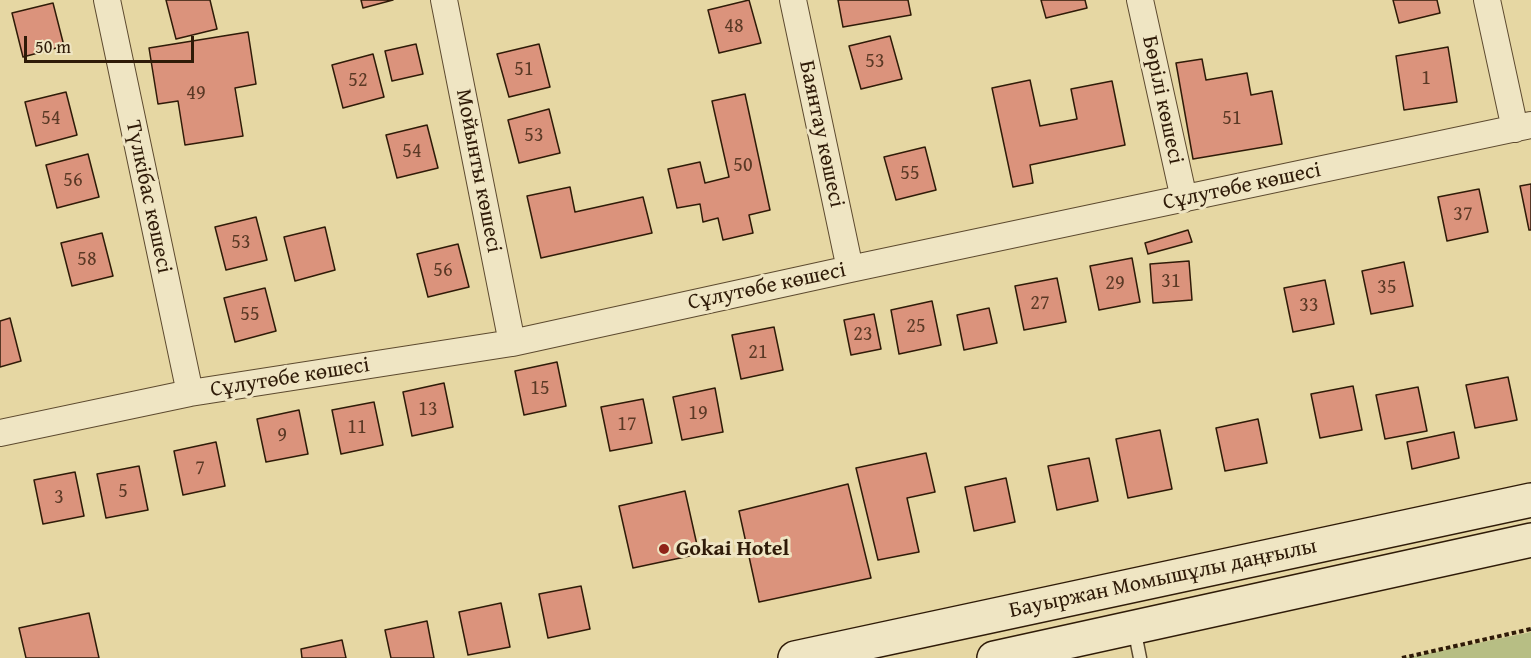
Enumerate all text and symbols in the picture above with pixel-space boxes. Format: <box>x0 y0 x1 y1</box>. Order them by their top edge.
house number: 48 <box>724 15 744 39</box>
scale bar <box>27 24 196 62</box>
text: 50 m <box>35 33 71 60</box>
street label: Бөрілі көшесі <box>1136 33 1188 167</box>
house number: 53 <box>865 50 885 74</box>
house number: 51 <box>514 58 534 82</box>
street label: Баянтау көшесі <box>793 58 849 210</box>
house number: 1 <box>1421 67 1431 91</box>
house number: 52 <box>348 69 368 93</box>
house number: 49 <box>186 82 206 106</box>
street label: Мойынты көшесі <box>449 87 507 255</box>
house number: 54 <box>41 107 61 131</box>
house number: 51 <box>1222 107 1242 131</box>
street label: Түлкібас көшесі <box>119 118 177 276</box>
house number: 53 <box>524 124 544 148</box>
house number: 54 <box>402 140 422 164</box>
house number: 50 <box>733 154 753 178</box>
street label: Сұлутөбе көшесі <box>1161 157 1323 217</box>
house number: 55 <box>900 162 920 186</box>
house number: 56 <box>63 169 83 193</box>
house number: 37 <box>1453 203 1473 227</box>
house number: 53 <box>231 231 251 255</box>
house number: 58 <box>77 248 97 272</box>
street label: Сұлутөбе көшесі <box>686 257 848 317</box>
house number: 56 <box>433 259 453 283</box>
house number: 31 <box>1161 270 1181 294</box>
house number: 29 <box>1105 272 1125 296</box>
house number: 35 <box>1377 276 1397 300</box>
house number: 27 <box>1030 292 1050 316</box>
house number: 33 <box>1299 294 1319 318</box>
house number: 55 <box>240 303 260 327</box>
house number: 25 <box>906 315 926 339</box>
house number: 23 <box>853 323 873 347</box>
house number: 21 <box>748 341 768 365</box>
street label: Сұлутөбе көшесі <box>209 352 371 404</box>
house number: 15 <box>530 377 550 401</box>
house number: 13 <box>418 398 438 422</box>
house number: 19 <box>688 402 708 426</box>
house number: 17 <box>617 413 637 437</box>
house number: 11 <box>347 416 367 440</box>
house number: 9 <box>277 424 287 448</box>
house number: 7 <box>195 457 205 481</box>
house number: 5 <box>118 480 128 504</box>
house number: 3 <box>54 486 64 510</box>
street label: Бауыржан Момышұлы даңғылы <box>1007 533 1319 625</box>
place label: Gokai Hotel <box>676 536 789 562</box>
marker: Gokai Hotel <box>657 542 671 556</box>

